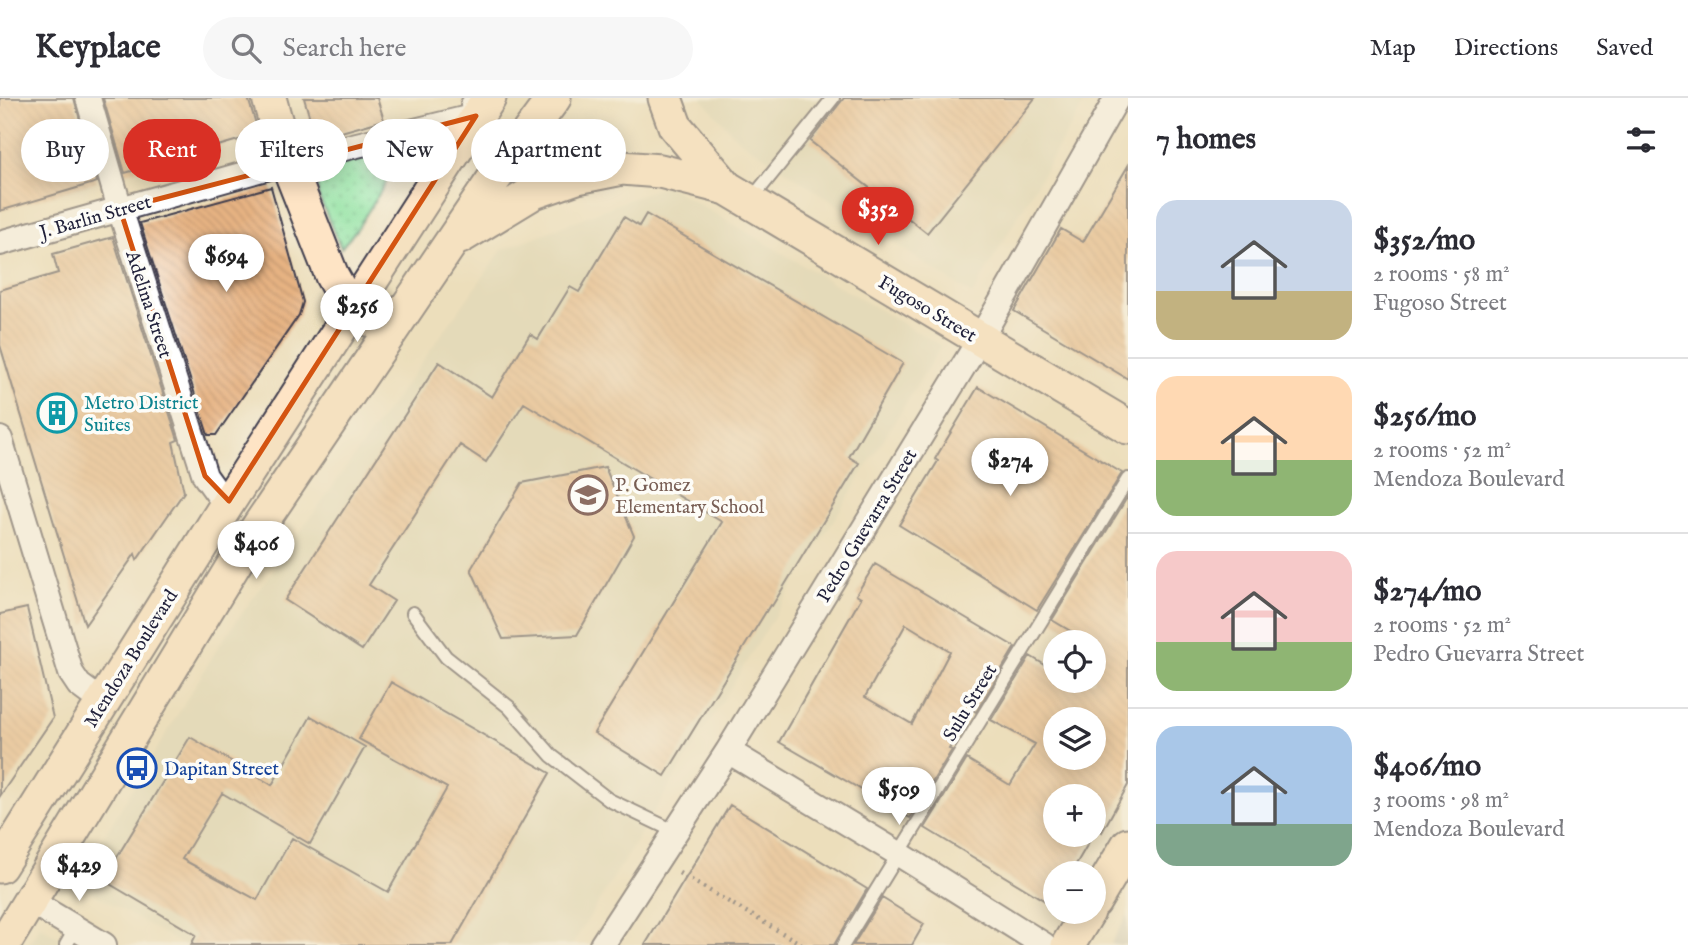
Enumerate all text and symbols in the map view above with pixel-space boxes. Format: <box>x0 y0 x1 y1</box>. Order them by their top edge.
search box <box>203 17 693 80</box>
text: Keyplace <box>35 27 161 69</box>
icon: search <box>227 29 265 67</box>
text: Search here <box>283 32 407 65</box>
text: Map <box>1370 33 1416 64</box>
text: Directions <box>1454 33 1558 64</box>
text: Saved <box>1596 33 1653 64</box>
chip: Buy <box>21 119 109 182</box>
chip: Rent <box>123 119 221 182</box>
chip: Filters <box>235 119 348 182</box>
chip: New <box>362 119 457 182</box>
chip: Apartment <box>471 119 626 182</box>
text: 7 homes <box>1156 121 1256 159</box>
icon: filters <box>1622 121 1660 159</box>
pin: $352 <box>837 188 919 247</box>
street label: J. Barlin Street <box>35 190 155 246</box>
text: $352 <box>858 195 898 224</box>
text: $352/mo <box>1373 222 1475 260</box>
icon: home <box>1212 228 1296 312</box>
pin: $694 <box>185 234 267 294</box>
text: $694 <box>204 242 248 271</box>
street label: Adelina Street <box>119 247 177 362</box>
text: 2 rooms · 58 m² <box>1373 260 1510 289</box>
street label: Fugoso Street <box>873 271 981 349</box>
pin: $256 <box>316 285 398 344</box>
text: Fugoso Street <box>1373 289 1507 318</box>
text: $256 <box>336 292 378 321</box>
building icon: Metro District Suites <box>36 392 78 434</box>
place label: Metro District Suites <box>84 392 199 438</box>
text: $256/mo <box>1373 398 1477 436</box>
icon: home <box>1212 404 1296 488</box>
text: 2 rooms · 52 m² <box>1373 436 1511 465</box>
pin: $274 <box>969 438 1051 498</box>
street label: Pedro Guevarra Street <box>812 445 923 607</box>
text: $274 <box>987 446 1033 475</box>
text: Mendoza Boulevard <box>1373 465 1565 494</box>
school or university icon: P. Gomez Elementary School <box>567 474 609 516</box>
place label: P. Gomez Elementary School <box>615 474 765 520</box>
pin: $406 <box>215 522 297 581</box>
text: $406 <box>233 529 279 558</box>
text: $274/mo <box>1373 573 1481 611</box>
icon: home <box>1212 579 1296 663</box>
street label: Mendoza Boulevard <box>80 585 184 733</box>
text: 2 rooms · 52 m² <box>1373 611 1511 640</box>
map controls <box>1043 630 1106 924</box>
button: locate <box>1043 630 1106 693</box>
text: Pedro Guevarra Street <box>1373 640 1585 669</box>
street label: Sulu Street <box>938 660 1003 746</box>
button: layers <box>1043 707 1106 770</box>
bus stop icon: Dapitan Street <box>116 747 158 789</box>
text: $406/mo <box>1373 748 1481 786</box>
icon: home <box>1212 754 1296 838</box>
place label: Dapitan Street <box>164 758 279 782</box>
pin: $509 <box>858 768 940 827</box>
text: $509 <box>878 775 920 804</box>
button: + <box>1043 784 1106 847</box>
text: 3 rooms · 98 m² <box>1373 786 1509 815</box>
text: Mendoza Boulevard <box>1373 815 1565 844</box>
pin: $429 <box>38 844 120 903</box>
text: $429 <box>57 851 101 880</box>
button: − <box>1043 861 1106 924</box>

